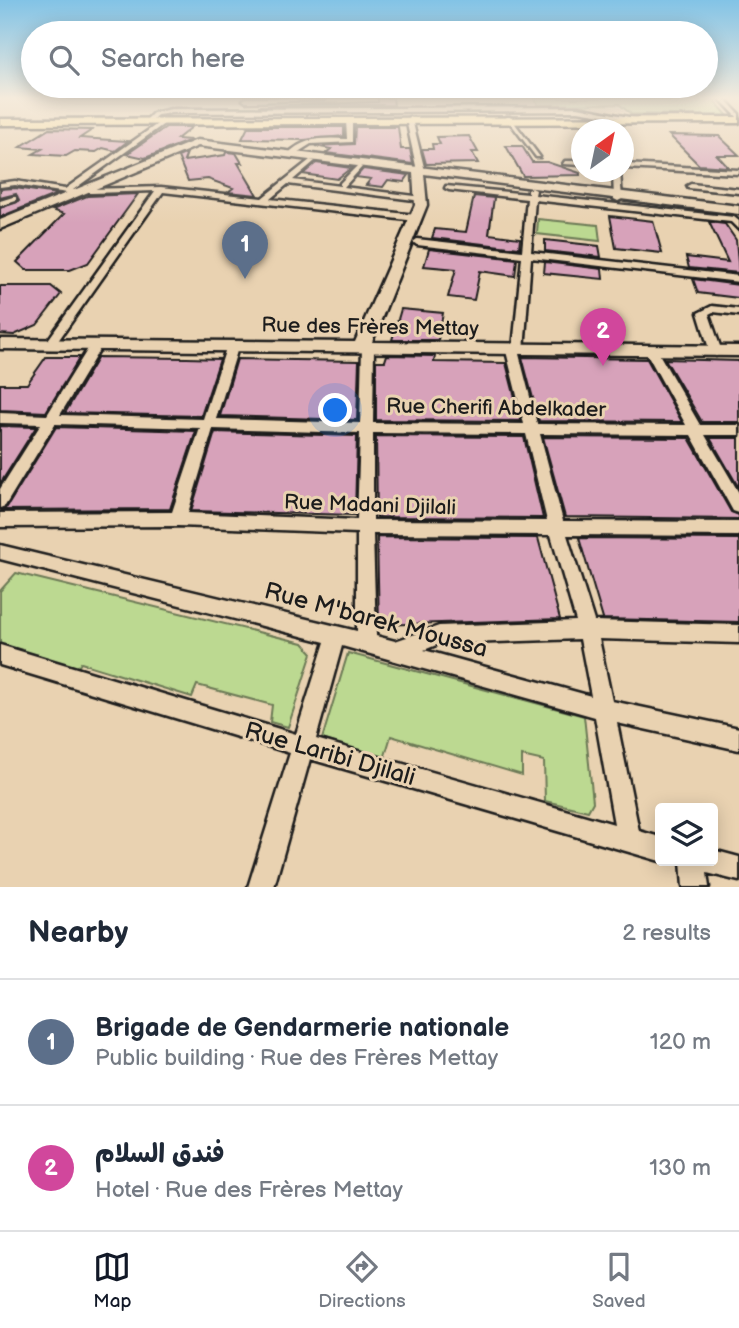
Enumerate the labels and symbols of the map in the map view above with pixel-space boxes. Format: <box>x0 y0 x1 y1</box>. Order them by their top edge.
north arrow <box>571 119 634 182</box>
pin: 1 <box>222 221 268 279</box>
pin: 2 <box>580 308 626 366</box>
street label: Rue des Frères Mettay <box>261 313 479 341</box>
your location <box>318 393 352 427</box>
street label: Rue Cherifi Abdelkader <box>386 394 607 422</box>
street label: Rue Madani Djilali <box>283 489 457 521</box>
street label: Rue M'barek Moussa <box>261 576 491 664</box>
street label: Rue Laribi Djilali <box>241 716 419 792</box>

